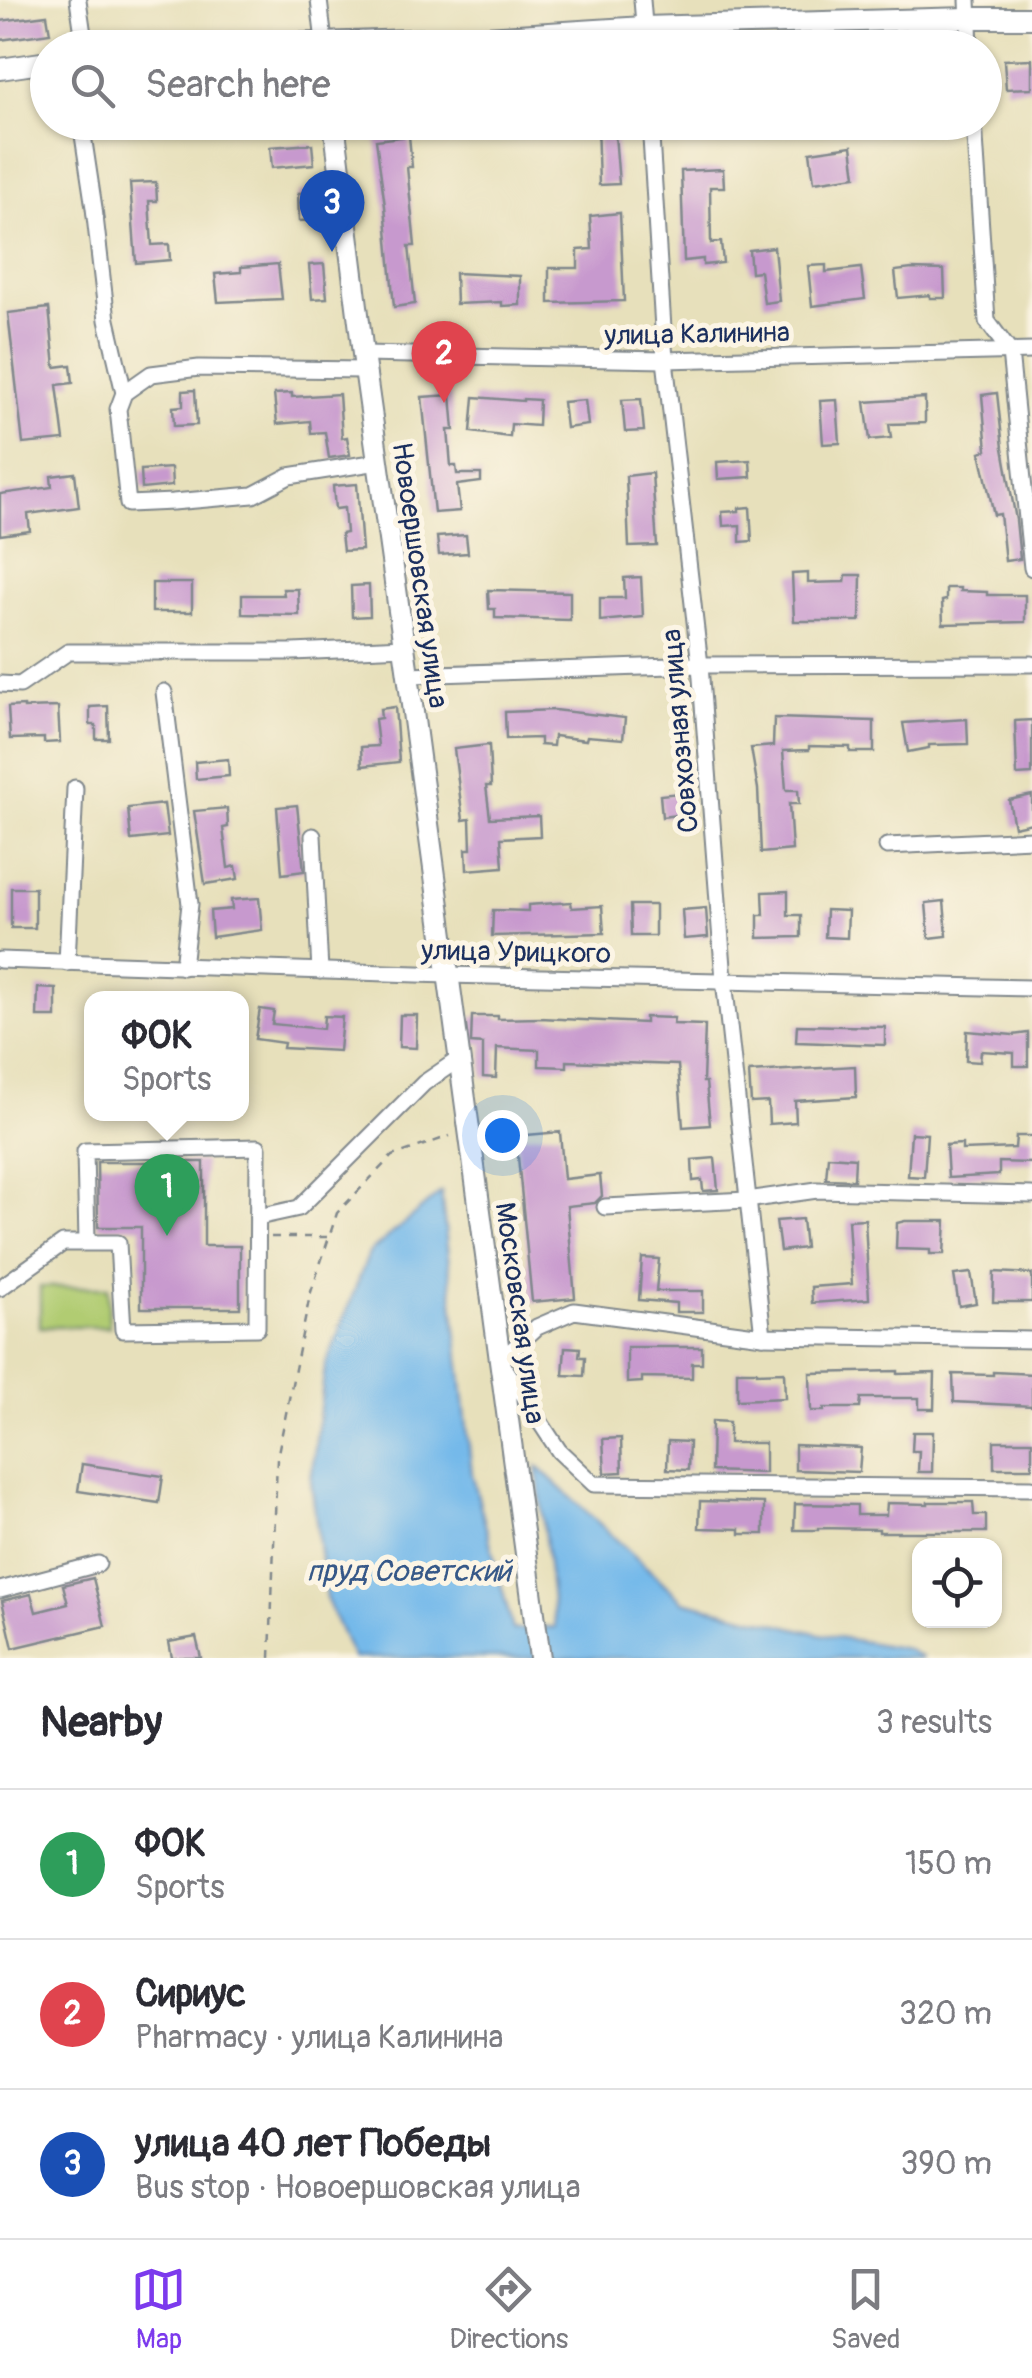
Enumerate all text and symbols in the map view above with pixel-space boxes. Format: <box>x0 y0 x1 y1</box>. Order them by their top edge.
search box <box>30 30 1002 140</box>
icon: search <box>65 58 120 113</box>
text: Search here <box>145 61 331 109</box>
pin: 3 <box>300 170 364 252</box>
street label: улица Калинина <box>603 315 790 354</box>
pin: 2 <box>412 320 476 403</box>
street label: Новоершовская улица <box>384 440 455 710</box>
street label: Совхозная улица <box>654 627 707 834</box>
street label: улица Урицкого <box>420 933 611 972</box>
popup <box>84 991 249 1121</box>
text: ФОК <box>122 1012 193 1060</box>
text: Sports <box>122 1060 211 1100</box>
your location <box>477 1110 528 1161</box>
pin: 1 <box>134 1154 200 1236</box>
street label: Московская улица <box>487 1200 552 1426</box>
map controls <box>912 1538 1002 1628</box>
button: locate <box>912 1538 1002 1628</box>
water label: пруд Советский <box>307 1553 514 1590</box>
text: Nearby <box>40 1697 162 1749</box>
text: 3 results <box>876 1703 992 1743</box>
text: ФОК <box>135 1820 206 1868</box>
text: 1 <box>66 1844 79 1884</box>
text: 150 m <box>905 1844 992 1884</box>
text: Sports <box>135 1868 225 1908</box>
text: Сириус <box>135 1970 246 2018</box>
text: 2 <box>64 1994 81 2034</box>
text: 320 m <box>899 1994 992 2034</box>
text: Pharmacy · улица Калинина <box>135 2018 503 2058</box>
text: улица 40 лет Победы <box>135 2120 491 2168</box>
text: 3 <box>64 2144 81 2184</box>
text: 390 m <box>900 2144 992 2184</box>
text: Bus stop · Новоершовская улица <box>135 2168 581 2208</box>
tab: Map <box>131 2262 186 2357</box>
tab: Directions <box>449 2262 568 2357</box>
tab: Saved <box>831 2262 901 2357</box>

